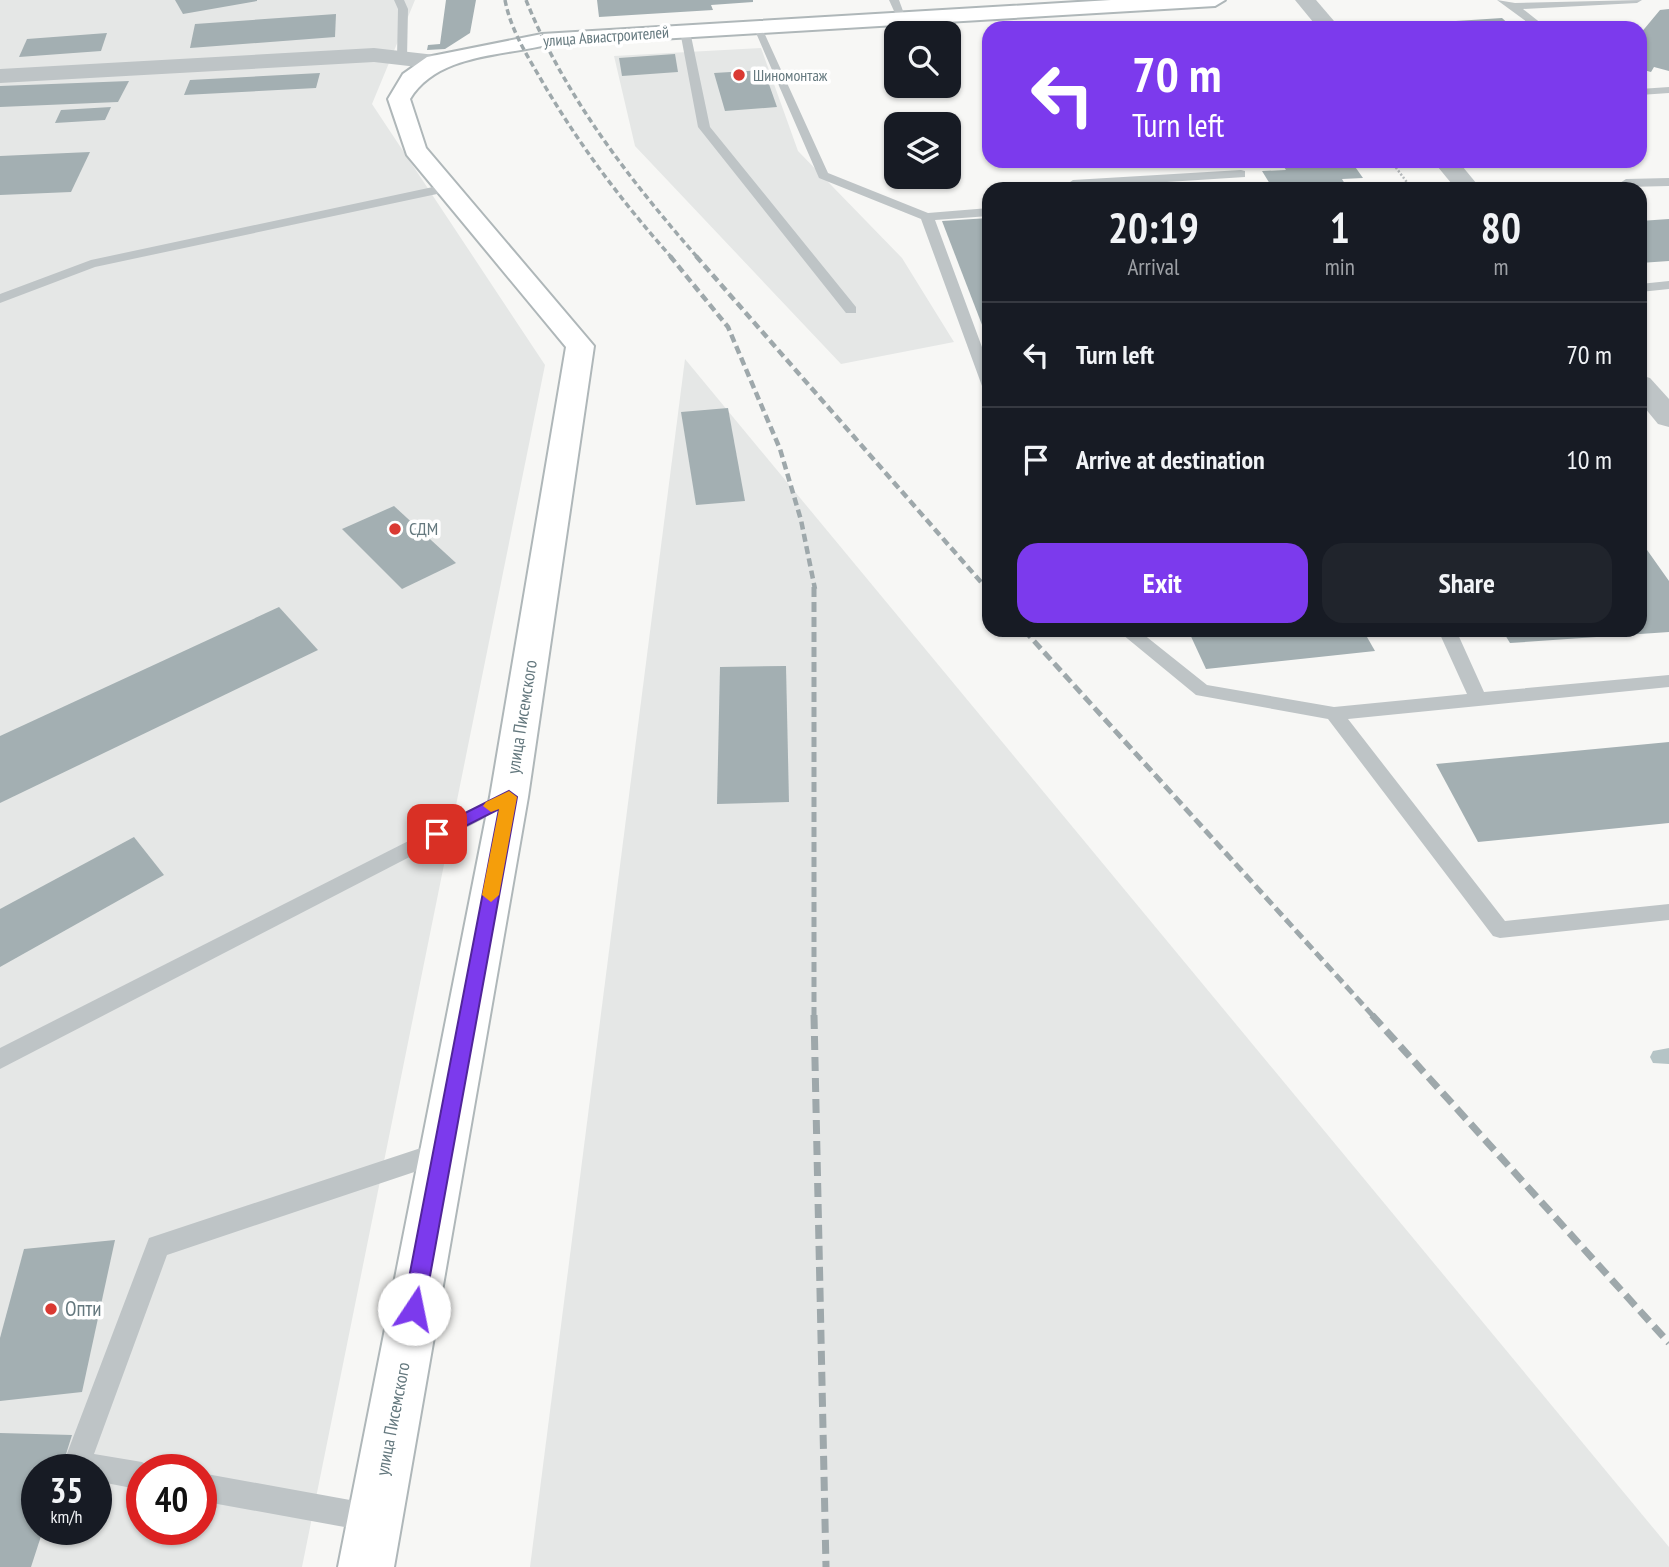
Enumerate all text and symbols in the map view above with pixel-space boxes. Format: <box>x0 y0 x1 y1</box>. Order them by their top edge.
map controls <box>884 21 961 189</box>
button: search <box>884 21 961 98</box>
street label: улица Авиастроителей <box>542 22 670 50</box>
text: 70 m <box>1132 42 1221 106</box>
icon: left <box>1017 49 1108 140</box>
place label: Шиномонтаж <box>753 65 828 85</box>
marker: Шиномонтаж <box>731 67 747 83</box>
text: Turn left <box>1132 104 1224 146</box>
button: layers <box>884 112 961 189</box>
text: 20:19 <box>1108 200 1199 255</box>
text: 1 <box>1330 200 1350 255</box>
text: 80 <box>1481 200 1521 255</box>
text: Arrival <box>1127 252 1179 281</box>
text: min <box>1325 252 1355 281</box>
text: m <box>1493 252 1508 281</box>
icon: left <box>1017 336 1055 374</box>
text: Turn left <box>1076 338 1154 371</box>
text: 70 m <box>1566 338 1612 371</box>
icon: arrive <box>1017 441 1055 479</box>
text: Arrive at destination <box>1076 443 1265 476</box>
text: 10 m <box>1566 443 1612 476</box>
place label: СДМ <box>409 517 438 540</box>
marker: СДМ <box>387 521 403 537</box>
button: Exit <box>1017 543 1308 623</box>
button: Share <box>1322 543 1612 623</box>
street label: улица Писемского <box>501 658 542 775</box>
pin <box>407 804 467 864</box>
icon: arrive <box>418 815 456 853</box>
position arrow <box>377 1272 451 1346</box>
place label: Опти <box>65 1295 102 1322</box>
marker: Опти <box>43 1301 59 1317</box>
street label: улица Писемского <box>370 1360 415 1478</box>
speed limit sign: 40 <box>126 1454 217 1545</box>
text: 35 <box>50 1467 83 1513</box>
text: km/h <box>51 1505 82 1528</box>

